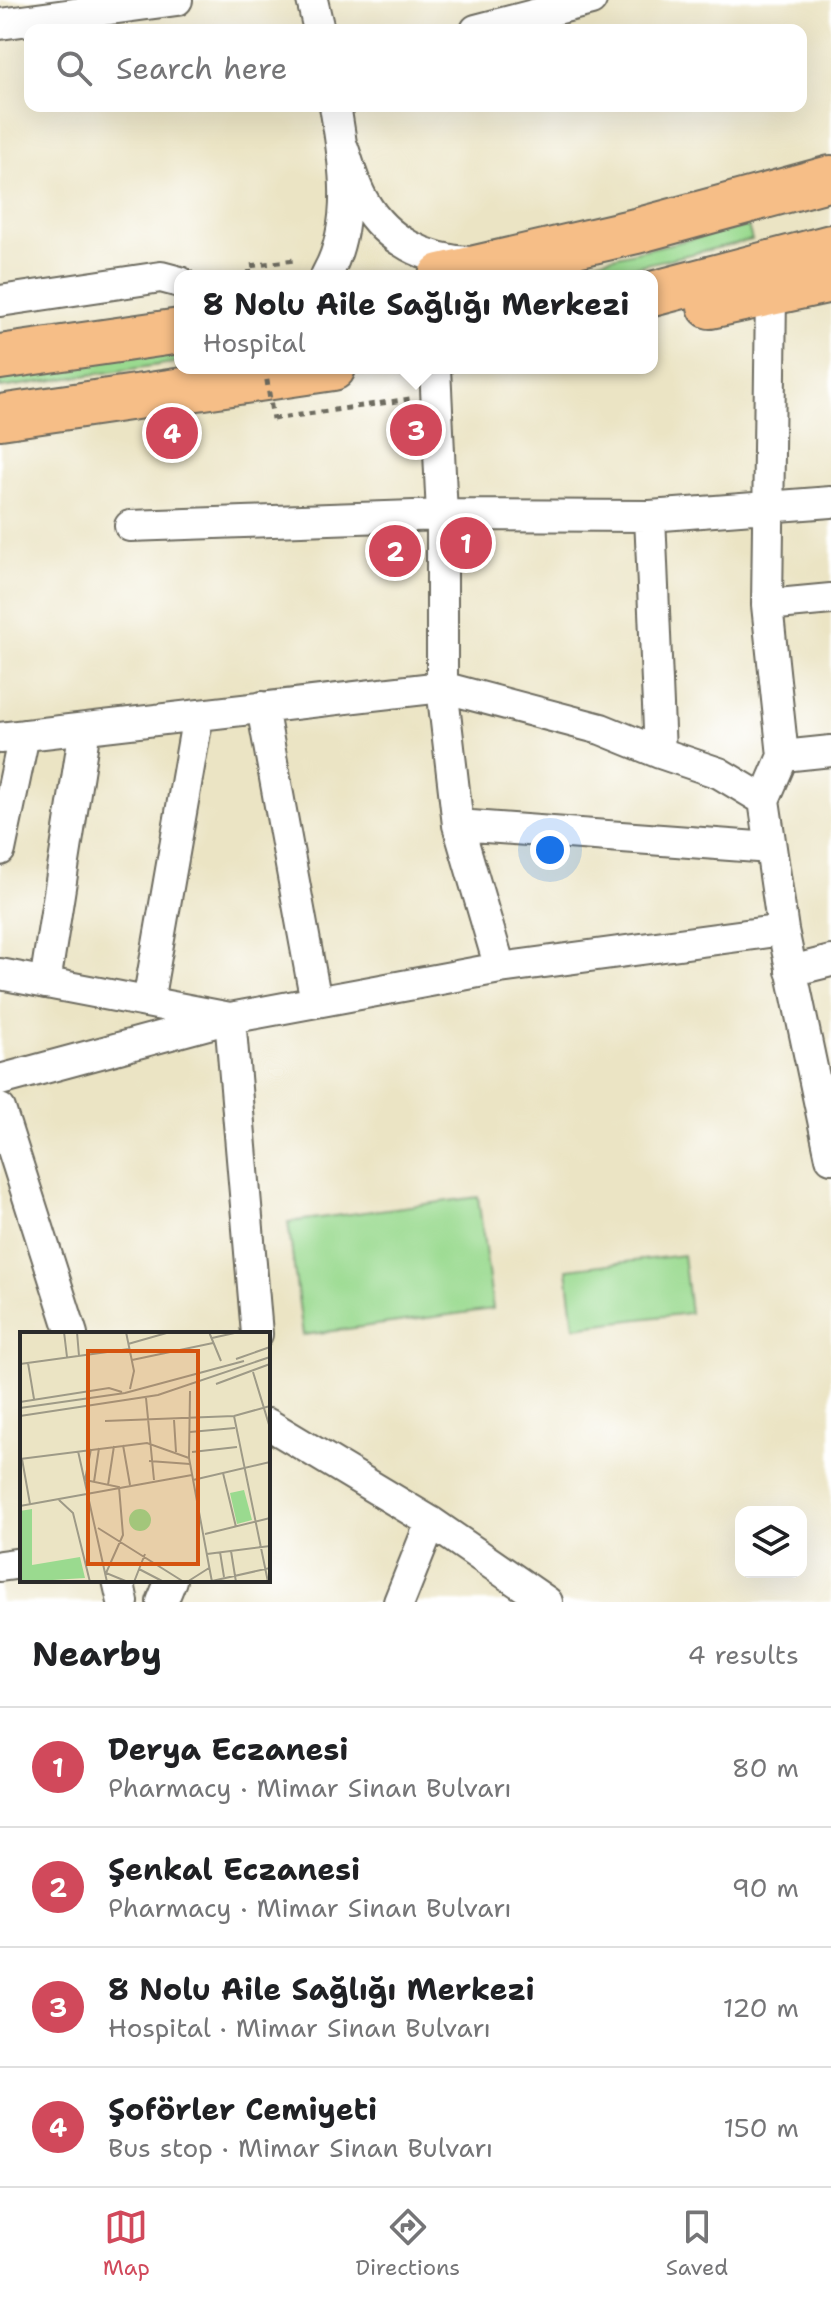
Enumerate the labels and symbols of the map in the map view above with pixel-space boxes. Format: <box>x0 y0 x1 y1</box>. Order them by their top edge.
pin: 3 <box>390 400 442 460</box>
pin: 4 <box>146 403 198 463</box>
pin: 1 <box>440 513 492 573</box>
pin: 2 <box>369 521 421 581</box>
your location <box>530 830 570 870</box>
inset map <box>20 1332 270 1582</box>

